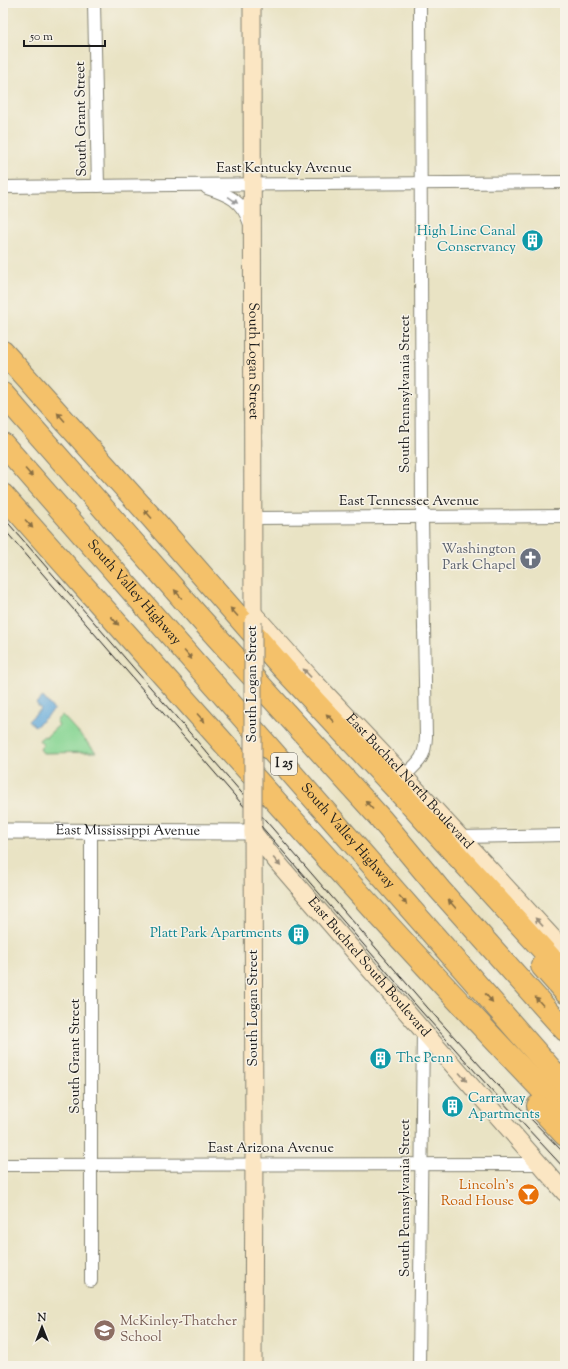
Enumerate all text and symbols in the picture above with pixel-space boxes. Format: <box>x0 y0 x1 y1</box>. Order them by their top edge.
scale bar <box>24 22 105 48</box>
text: 50 m <box>29 28 53 46</box>
street label: South Grant Street <box>71 61 93 177</box>
street label: East Kentucky Avenue <box>216 159 352 179</box>
one-way arrow <box>228 196 239 204</box>
place label: High Line Canal Conservancy <box>417 222 516 258</box>
building icon: High Line Canal Conservancy <box>519 227 545 253</box>
street label: South Logan Street <box>242 302 263 420</box>
street label: South Pennsylvania Street <box>396 315 416 473</box>
one-way arrow <box>57 412 66 422</box>
one-way arrow <box>24 468 33 478</box>
street label: East Tennessee Avenue <box>339 492 479 512</box>
one-way arrow <box>143 509 153 519</box>
one-way arrow <box>24 519 34 529</box>
street label: South Valley Highway <box>82 536 185 650</box>
place label: Washington Park Chapel <box>441 540 516 576</box>
church icon: Washington Park Chapel <box>518 545 544 571</box>
one-way arrow <box>173 589 183 599</box>
one-way arrow <box>229 607 238 617</box>
one-way arrow <box>110 616 120 626</box>
street label: South Logan Street <box>243 625 263 742</box>
one-way arrow <box>184 650 193 660</box>
one-way arrow <box>302 668 312 678</box>
street label: East Buchtel North Boulevard <box>341 710 477 854</box>
one-way arrow <box>197 713 206 724</box>
one-way arrow <box>326 713 335 723</box>
road number: I 25 <box>271 753 297 775</box>
street label: South Valley Highway <box>295 779 399 894</box>
one-way arrow <box>364 799 373 810</box>
street label: East Mississippi Avenue <box>56 821 200 842</box>
one-way arrow <box>273 857 282 867</box>
street label: East Buchtel South Boulevard <box>302 893 434 1042</box>
one-way arrow <box>399 895 408 905</box>
one-way arrow <box>448 899 457 909</box>
one-way arrow <box>534 917 543 927</box>
building icon: Platt Park Apartments <box>285 921 311 947</box>
place label: Platt Park Apartments <box>150 924 282 944</box>
street label: South Logan Street <box>244 949 264 1066</box>
one-way arrow <box>484 993 493 1003</box>
one-way arrow <box>534 996 544 1006</box>
street label: South Grant Street <box>66 998 86 1114</box>
building icon: The Penn <box>368 1046 394 1072</box>
place label: The Penn <box>396 1049 454 1069</box>
one-way arrow <box>458 1072 467 1082</box>
place label: Carraway Apartments <box>468 1089 540 1125</box>
building icon: Carraway Apartments <box>439 1094 465 1120</box>
street label: South Pennsylvania Street <box>396 1119 416 1277</box>
street label: East Arizona Avenue <box>208 1139 334 1159</box>
place label: Lincoln's Road House <box>441 1176 514 1212</box>
bar icon: Lincoln's Road House <box>516 1181 542 1207</box>
north arrow <box>22 1307 62 1347</box>
text: N <box>37 1310 47 1326</box>
place label: McKinley-Thatcher School <box>120 1312 238 1348</box>
school or university icon: McKinley-Thatcher School <box>92 1317 118 1343</box>

